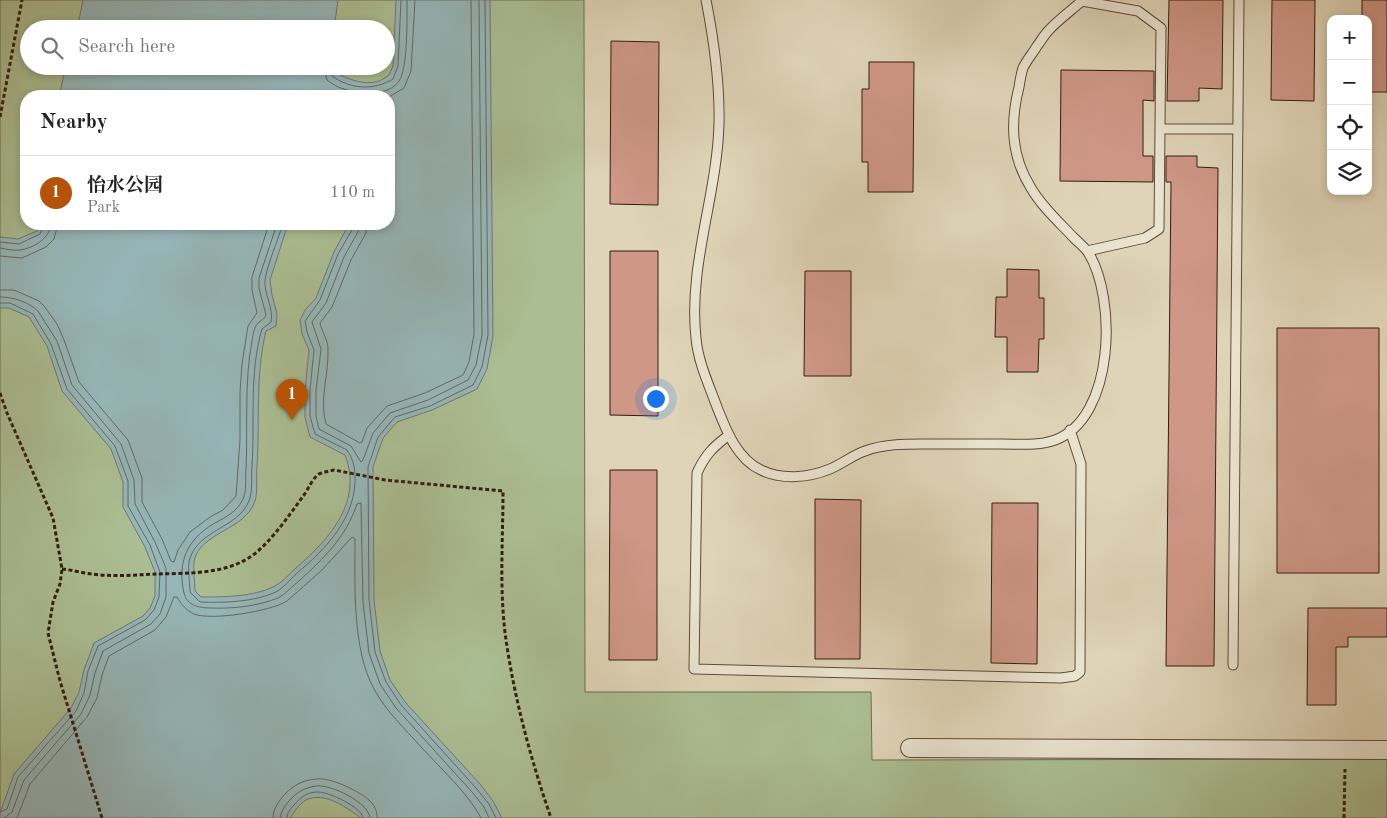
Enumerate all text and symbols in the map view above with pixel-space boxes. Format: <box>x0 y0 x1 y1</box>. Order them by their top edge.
map controls <box>1327 15 1372 195</box>
button: + <box>1327 15 1372 60</box>
search box <box>20 20 395 75</box>
icon: search <box>38 34 66 62</box>
text: Search here <box>78 38 175 57</box>
button: − <box>1327 60 1372 105</box>
button: locate <box>1327 105 1372 150</box>
text: Nearby <box>40 112 108 133</box>
button: layers <box>1327 150 1372 195</box>
text: 怡水公园 <box>87 177 163 196</box>
text: 1 <box>51 185 61 201</box>
text: 110 m <box>330 185 375 201</box>
text: Park <box>87 200 120 216</box>
pin: 1 <box>276 379 308 420</box>
your location <box>643 386 669 412</box>

